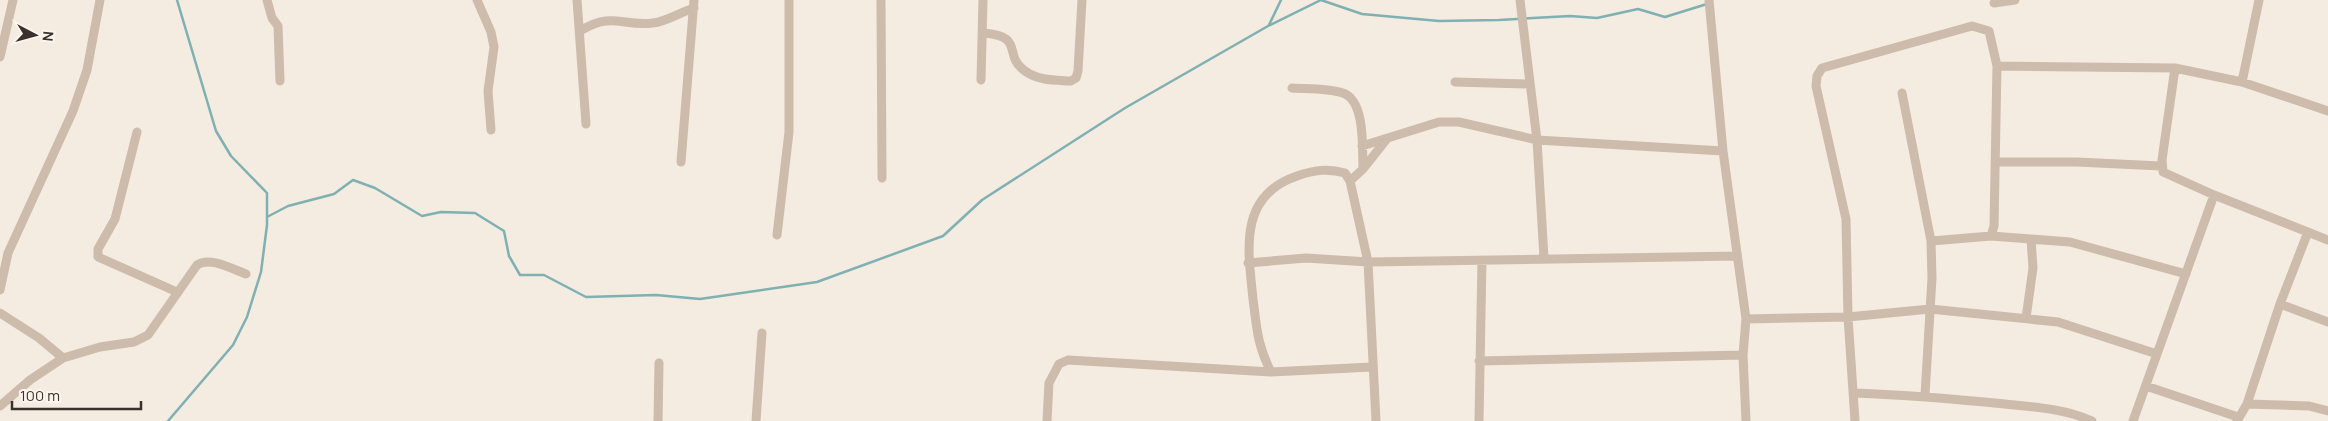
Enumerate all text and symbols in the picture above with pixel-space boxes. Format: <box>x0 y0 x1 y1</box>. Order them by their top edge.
north arrow <box>10 10 60 60</box>
text: N <box>38 30 58 42</box>
scale bar <box>12 378 141 410</box>
text: 100 m <box>20 385 60 406</box>

